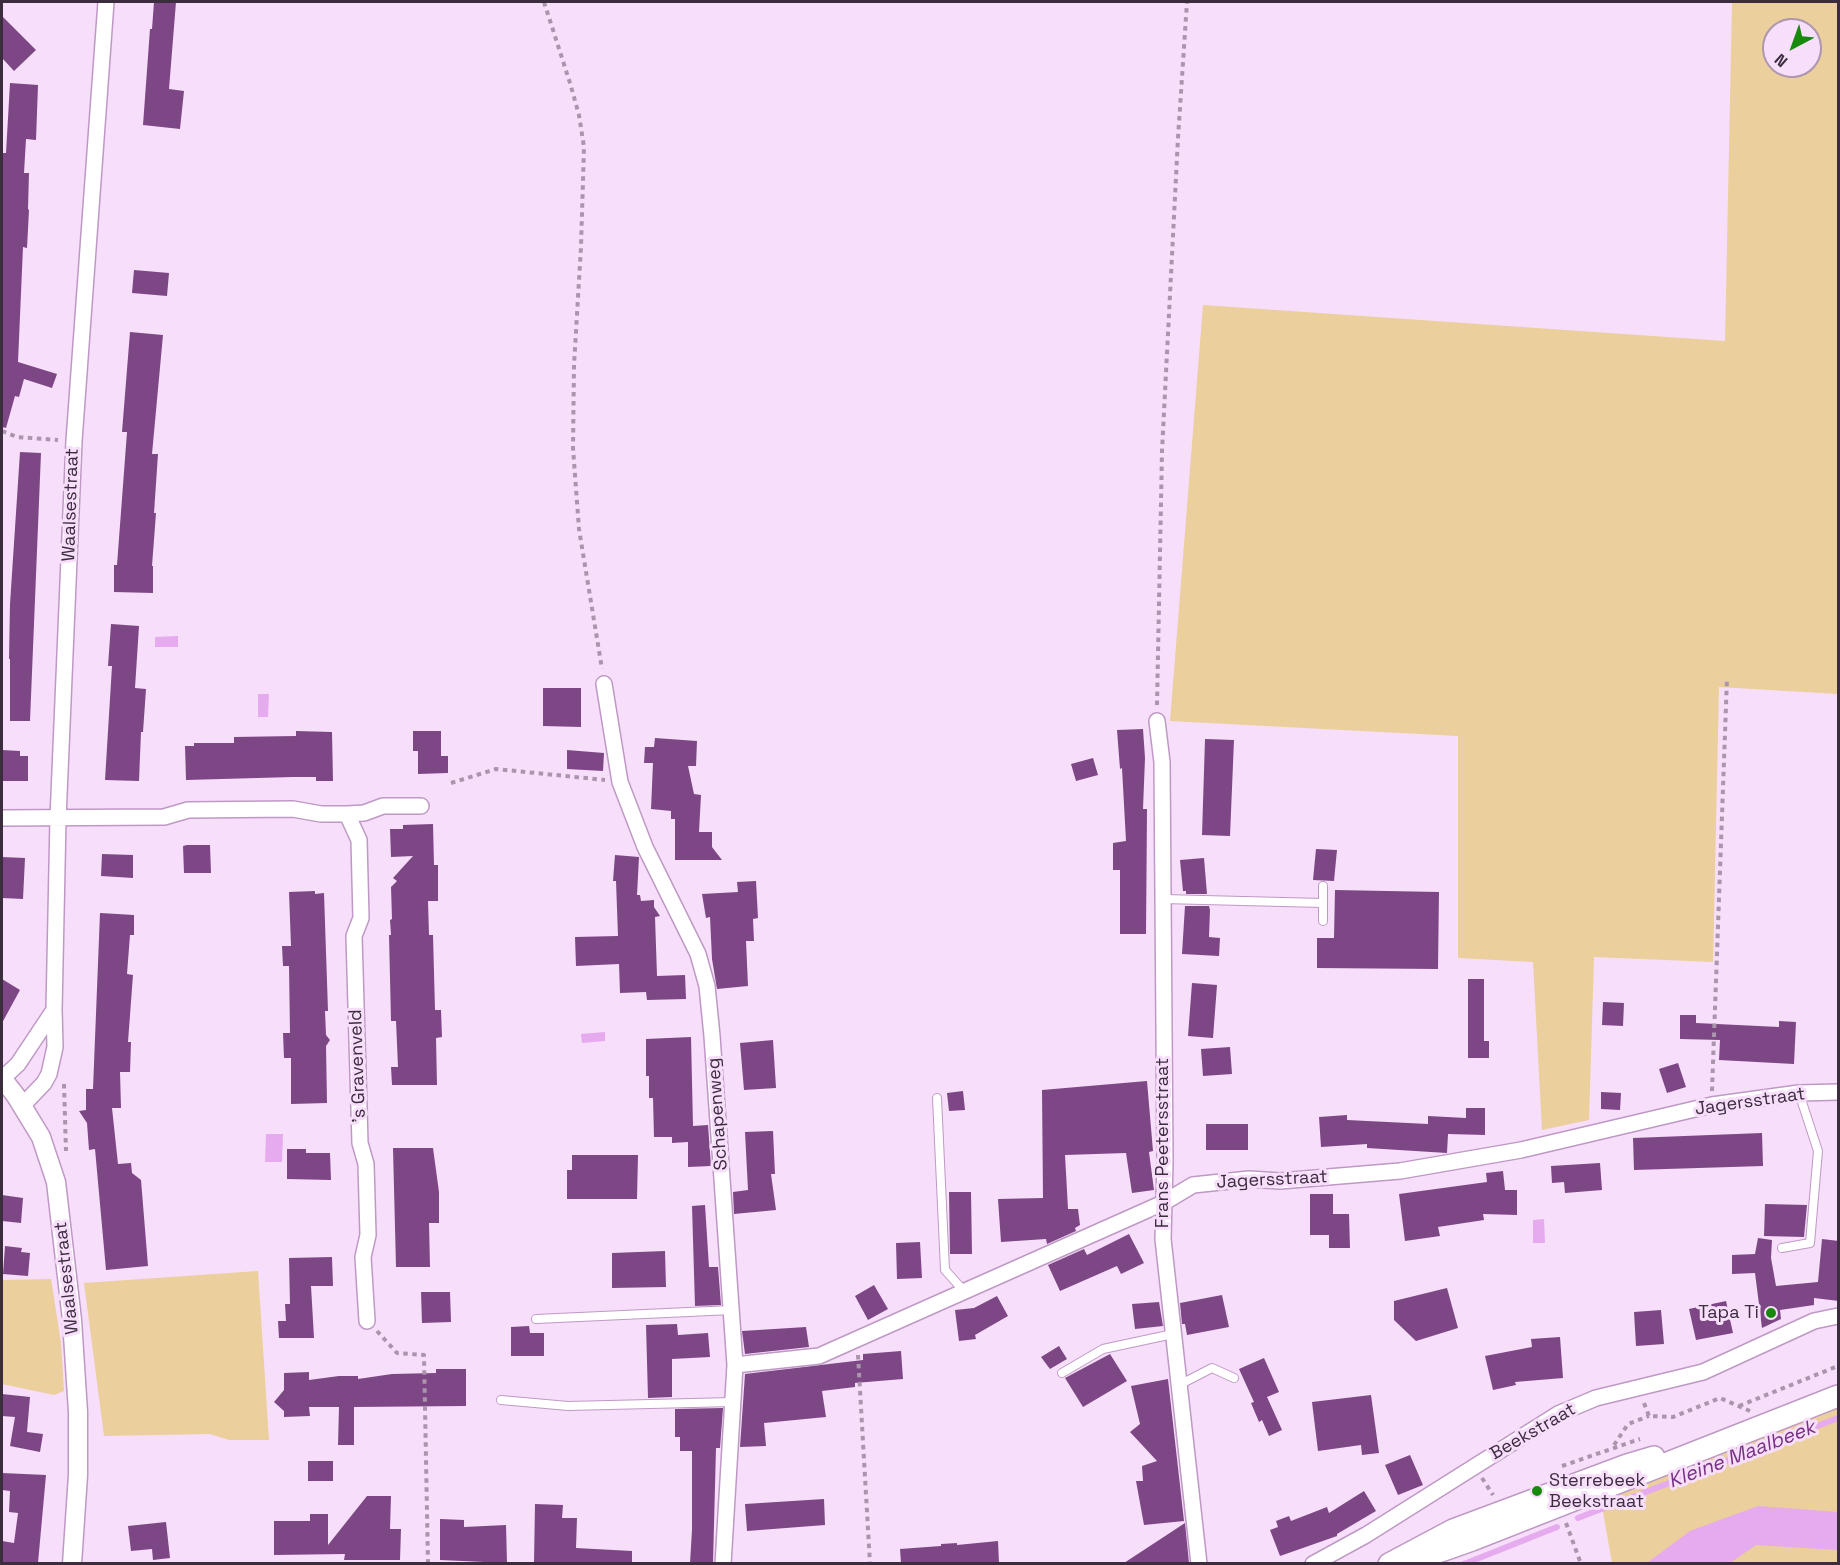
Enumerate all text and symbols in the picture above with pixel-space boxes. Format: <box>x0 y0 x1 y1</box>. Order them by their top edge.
north arrow <box>1762 18 1822 78</box>
text: N <box>1770 49 1792 72</box>
street label: Waalsestraat <box>58 448 84 562</box>
street label: 's Gravenveld <box>345 1009 371 1123</box>
street label: Schapenweg <box>703 1057 733 1171</box>
street label: Frans Peetersstraat <box>1152 1058 1174 1228</box>
street label: Jagersstraat <box>1693 1084 1807 1120</box>
street label: Jagersstraat <box>1216 1166 1328 1194</box>
street label: Waalsestraat <box>50 1221 84 1335</box>
place label: Tapa Ti <box>1698 1302 1759 1324</box>
marker: Tapa Ti <box>1764 1306 1778 1320</box>
street label: Beekstraat <box>1486 1399 1580 1465</box>
water label: Kleine Maalbeek <box>1665 1416 1819 1494</box>
place label: Sterrebeek Beekstraat <box>1549 1470 1645 1512</box>
marker: Sterrebeek Beekstraat <box>1530 1484 1544 1498</box>

